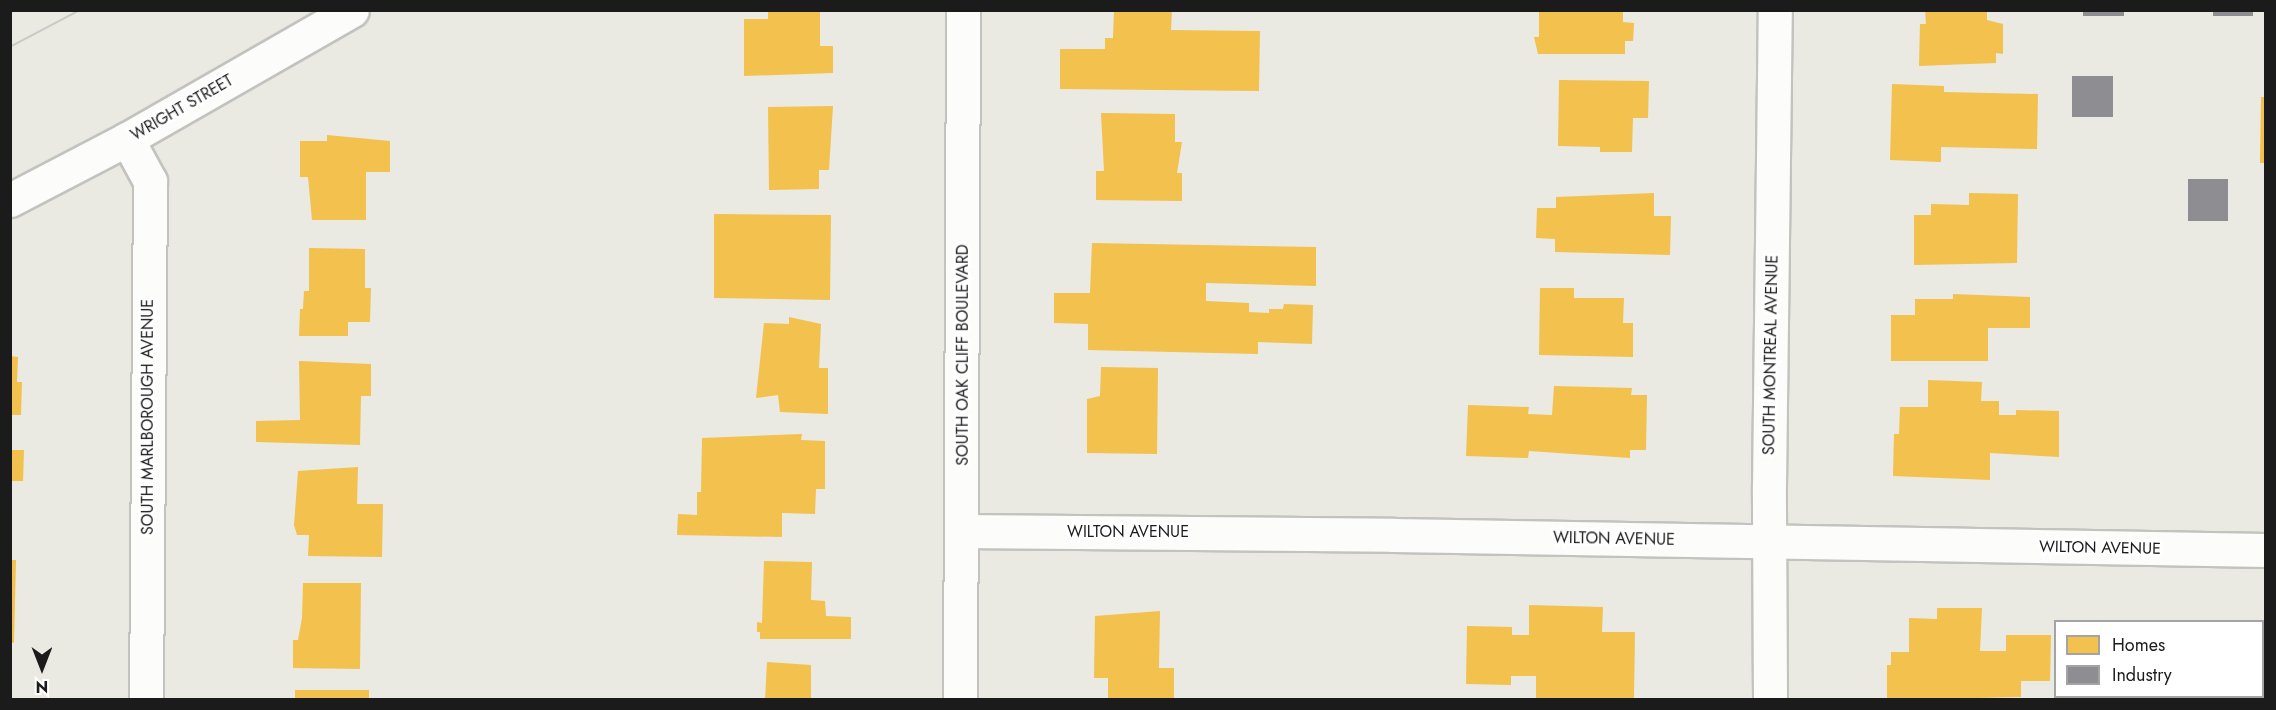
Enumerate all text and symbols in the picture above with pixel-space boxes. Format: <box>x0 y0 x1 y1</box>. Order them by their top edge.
street label: WRIGHT STREET <box>127 71 237 145</box>
street label: SOUTH OAK CLIFF BOULEVARD <box>953 244 973 466</box>
street label: SOUTH MONTREAL AVENUE <box>1760 255 1782 455</box>
street label: SOUTH MARLBOROUGH AVENUE <box>138 299 158 535</box>
street label: WILTON AVENUE <box>1067 522 1189 542</box>
street label: WILTON AVENUE <box>1553 528 1675 550</box>
street label: WILTON AVENUE <box>2039 537 2161 559</box>
legend <box>2054 620 2264 698</box>
text: Homes <box>2112 632 2165 658</box>
north arrow <box>12 638 72 698</box>
text: Industry <box>2112 662 2172 688</box>
text: N <box>36 675 48 698</box>

